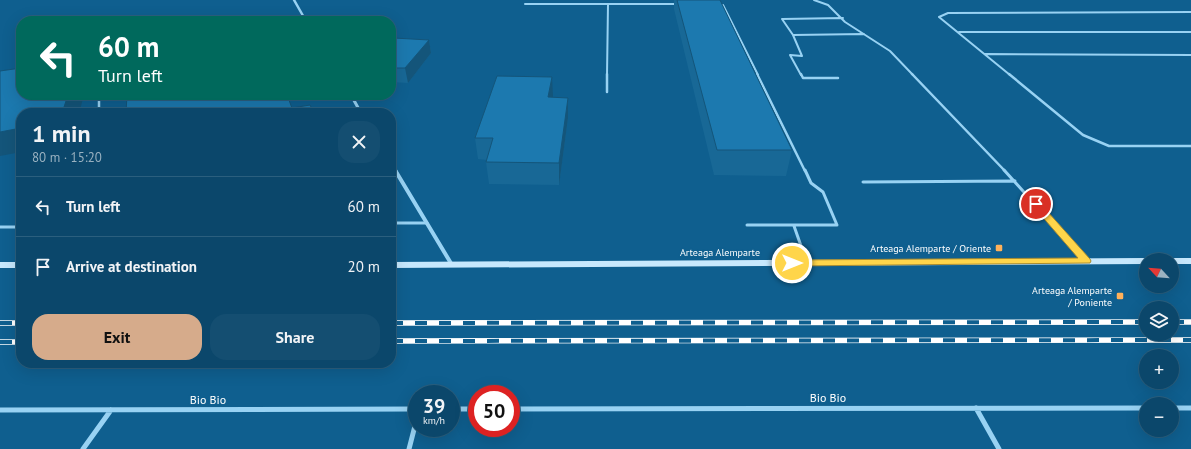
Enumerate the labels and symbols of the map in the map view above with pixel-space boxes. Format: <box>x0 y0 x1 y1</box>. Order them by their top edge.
pin <box>1019 187 1053 221</box>
position arrow <box>771 242 813 284</box>
place label: Arteaga Alemparte / Oriente <box>870 242 991 255</box>
marker: Arteaga Alemparte / Oriente <box>994 243 1004 253</box>
street label: Arteaga Alemparte <box>680 246 760 259</box>
north arrow <box>1139 253 1179 293</box>
place label: Arteaga Alemparte / Poniente <box>1032 284 1112 309</box>
marker: Arteaga Alemparte / Poniente <box>1115 291 1125 301</box>
speed limit sign: 50 <box>468 385 520 437</box>
street label: Bio Bio <box>810 390 846 405</box>
street label: Bio Bio <box>190 392 226 407</box>

